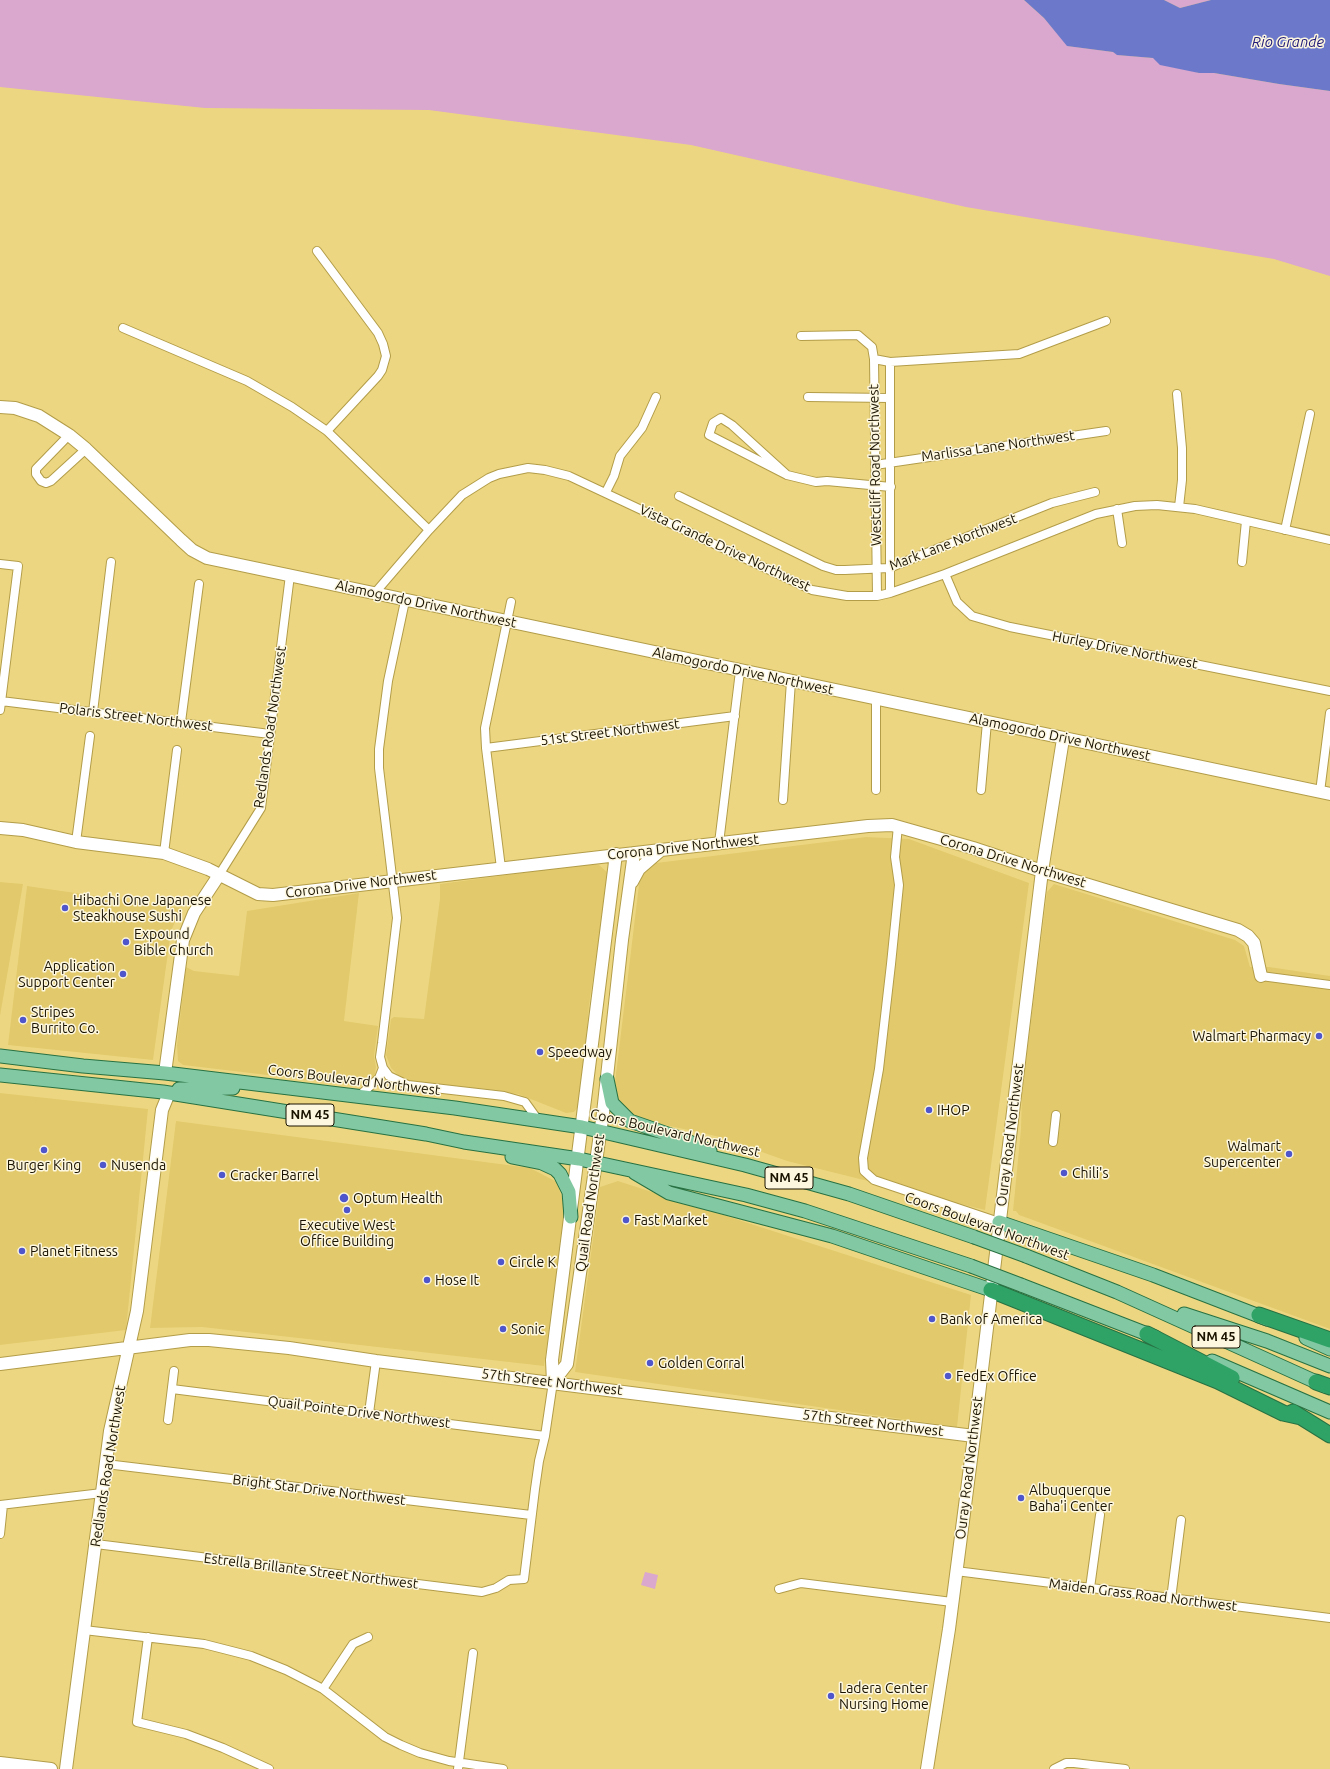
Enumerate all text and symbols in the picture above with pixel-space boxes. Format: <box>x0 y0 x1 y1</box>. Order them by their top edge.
water label: Rio Grande <box>1252 33 1324 51</box>
street label: Westcliff Road Northwest <box>865 384 885 546</box>
street label: Marlissa Lane Northwest <box>920 427 1076 465</box>
street label: Vista Grande Drive Northwest <box>637 501 813 595</box>
street label: Mark Lane Northwest <box>887 510 1019 574</box>
street label: Alamogordo Drive Northwest <box>334 577 518 631</box>
street label: Hurley Drive Northwest <box>1051 628 1199 672</box>
street label: Alamogordo Drive Northwest <box>651 644 835 698</box>
street label: Redlands Road Northwest <box>250 645 290 809</box>
street label: Polaris Street Northwest <box>58 699 214 735</box>
street label: Alamogordo Drive Northwest <box>968 710 1152 764</box>
street label: 51st Street Northwest <box>539 715 681 749</box>
street label: Corona Drive Northwest <box>607 831 759 863</box>
street label: Corona Drive Northwest <box>938 831 1088 891</box>
street label: Corona Drive Northwest <box>285 866 437 902</box>
place label: Hibachi One Japanese Steakhouse Sushi <box>73 892 211 924</box>
marker: Hibachi One Japanese Steakhouse Sushi <box>60 903 70 913</box>
place label: Expound Bible Church <box>134 926 213 958</box>
marker: Expound Bible Church <box>121 937 131 947</box>
place label: Application Support Center <box>18 958 115 990</box>
marker: Application Support Center <box>118 969 128 979</box>
place label: Stripes Burrito Co. <box>31 1004 99 1036</box>
marker: Stripes Burrito Co. <box>18 1015 28 1025</box>
place label: Walmart Pharmacy <box>1193 1028 1311 1044</box>
marker: Walmart Pharmacy <box>1314 1031 1324 1041</box>
place label: Speedway <box>548 1044 612 1060</box>
marker: Speedway <box>535 1047 545 1057</box>
street label: Coors Boulevard Northwest <box>267 1061 441 1099</box>
street label: Ouray Road Northwest <box>993 1063 1027 1207</box>
place label: IHOP <box>937 1102 970 1118</box>
road number: NM 45 <box>286 1104 334 1126</box>
street label: Coors Boulevard Northwest <box>588 1105 762 1161</box>
marker: IHOP <box>924 1105 934 1115</box>
street label: Quail Road Northwest <box>572 1133 608 1273</box>
place label: Walmart Supercenter <box>1204 1138 1281 1170</box>
marker: Burger King <box>39 1145 49 1155</box>
marker: Walmart Supercenter <box>1284 1149 1294 1159</box>
place label: Burger King <box>7 1157 81 1173</box>
place label: Nusenda <box>111 1157 166 1173</box>
marker: Nusenda <box>98 1160 108 1170</box>
place label: Chili's <box>1072 1165 1108 1181</box>
place label: Cracker Barrel <box>230 1167 319 1183</box>
road number: NM 45 <box>765 1167 813 1189</box>
marker: Chili's <box>1059 1168 1069 1178</box>
marker: Cracker Barrel <box>217 1170 227 1180</box>
street label: Coors Boulevard Northwest <box>902 1188 1072 1264</box>
place label: Optum Health <box>353 1190 443 1206</box>
marker: Optum Health <box>338 1192 350 1204</box>
marker: Executive West Office Building <box>342 1205 352 1215</box>
place label: Fast Market <box>634 1212 708 1228</box>
marker: Fast Market <box>621 1215 631 1225</box>
place label: Executive West Office Building <box>299 1217 395 1250</box>
place label: Planet Fitness <box>30 1243 118 1259</box>
marker: Planet Fitness <box>17 1246 27 1256</box>
place label: Circle K <box>509 1254 556 1270</box>
marker: Circle K <box>496 1257 506 1267</box>
place label: Hose It <box>435 1272 479 1288</box>
marker: Hose It <box>422 1275 432 1285</box>
place label: Bank of America <box>940 1311 1042 1327</box>
marker: Bank of America <box>927 1314 937 1324</box>
place label: Sonic <box>511 1321 544 1337</box>
marker: Sonic <box>498 1324 508 1334</box>
road number: NM 45 <box>1192 1326 1240 1348</box>
place label: Golden Corral <box>658 1355 744 1371</box>
marker: Golden Corral <box>645 1358 655 1368</box>
street label: 57th Street Northwest <box>481 1365 623 1399</box>
place label: FedEx Office <box>956 1368 1037 1384</box>
marker: FedEx Office <box>943 1371 953 1381</box>
street label: Redlands Road Northwest <box>87 1384 129 1548</box>
street label: Quail Pointe Drive Northwest <box>267 1392 451 1432</box>
street label: Ouray Road Northwest <box>952 1396 986 1540</box>
street label: 57th Street Northwest <box>802 1406 944 1440</box>
street label: Bright Star Drive Northwest <box>231 1471 407 1509</box>
place label: Albuquerque Baha'i Center <box>1029 1482 1113 1514</box>
marker: Albuquerque Baha'i Center <box>1016 1493 1026 1503</box>
street label: Estrella Brillante Street Northwest <box>203 1549 419 1593</box>
street label: Maiden Grass Road Northwest <box>1048 1575 1238 1615</box>
place label: Ladera Center Nursing Home <box>839 1680 929 1712</box>
marker: Ladera Center Nursing Home <box>826 1691 836 1701</box>

